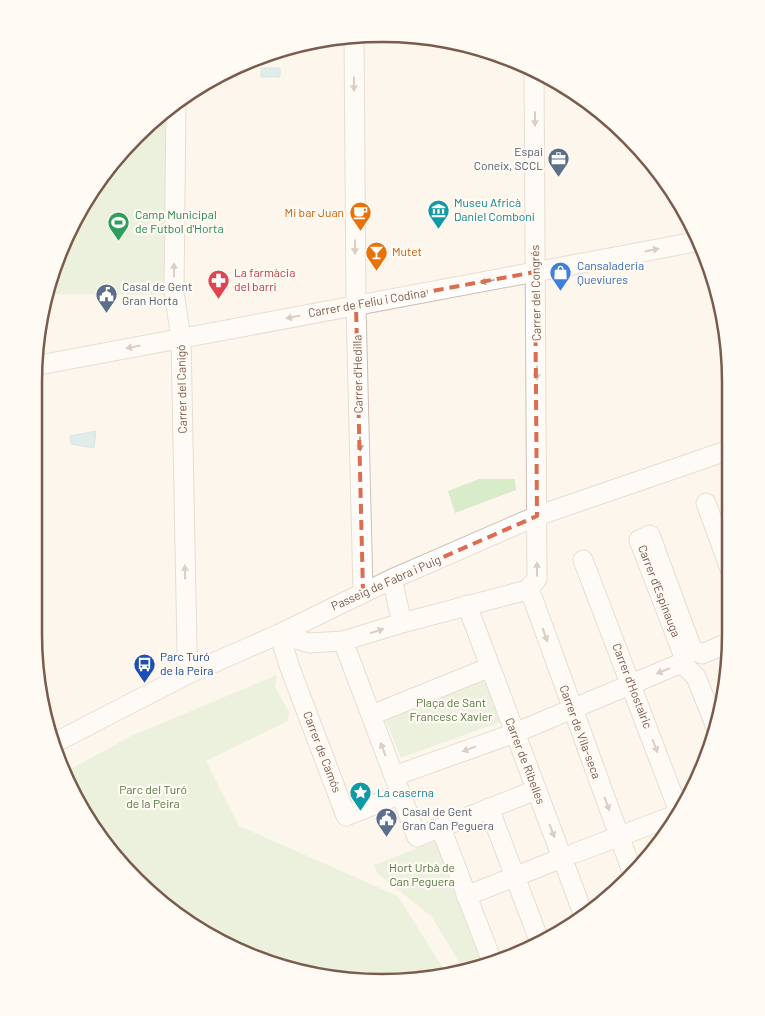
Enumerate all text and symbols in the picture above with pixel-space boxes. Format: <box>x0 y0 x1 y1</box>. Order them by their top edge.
one-way arrow <box>350 76 358 92</box>
one-way arrow <box>531 111 539 127</box>
place label: Espai Coneix, SCCL <box>474 144 543 172</box>
office icon: Espai Coneix, SCCL <box>547 147 571 178</box>
place label: Museu Africà Daniel Comboni <box>454 195 535 223</box>
museum icon: Museu Africà Daniel Comboni <box>426 198 450 229</box>
cafe icon: Mi bar Juan <box>348 201 372 232</box>
place label: Mi bar Juan <box>285 205 344 219</box>
place label: Camp Municipal de Futbol d'Horta <box>135 207 224 235</box>
sports icon: Camp Municipal de Futbol d'Horta <box>107 210 131 241</box>
one-way arrow <box>351 239 359 255</box>
bar icon: Mutet <box>364 240 388 271</box>
place label: Mutet <box>392 244 422 258</box>
street label: Carrer del Congrés <box>527 245 543 341</box>
one-way arrow <box>644 245 660 253</box>
place label: Cansaladeria Queviures <box>577 258 644 286</box>
shop icon: Cansaladeria Queviures <box>549 261 573 292</box>
one-way arrow <box>170 262 178 278</box>
place label: La farmàcia del barri <box>234 265 295 293</box>
pharmacy icon: La farmàcia del barri <box>206 268 230 299</box>
one-way arrow <box>480 277 495 285</box>
place label: Casal de Gent Gran Horta <box>122 279 192 307</box>
public building icon: Casal de Gent Gran Horta <box>94 282 118 313</box>
street label: Carrer de Feliu i Codina <box>307 285 427 319</box>
one-way arrow <box>285 313 301 321</box>
street label: Carrer d'Hedilla <box>349 334 365 414</box>
one-way arrow <box>125 344 141 352</box>
street label: Carrer del Canigó <box>173 344 189 434</box>
one-way arrow <box>533 366 541 382</box>
one-way arrow <box>356 436 364 452</box>
street label: Carrer d'Espinauga <box>636 543 684 639</box>
street label: Passeig de Fabra i Puig <box>329 552 443 613</box>
one-way arrow <box>533 561 541 577</box>
one-way arrow <box>181 564 189 580</box>
one-way arrow <box>370 626 385 634</box>
one-way arrow <box>542 628 550 643</box>
street label: Carrer d'Hostalric <box>610 641 656 730</box>
place label: Parc Turó de la Peira <box>160 649 213 677</box>
bus stop icon: Parc Turó de la Peira <box>132 652 156 683</box>
one-way arrow <box>655 667 670 675</box>
street label: Carrer de Vila-seca <box>557 683 604 780</box>
park label: Plaça de Sant Francesc Xavier <box>410 695 493 723</box>
street label: Carrer de Camós <box>301 709 345 794</box>
street label: Carrer de Ribelles <box>503 715 549 806</box>
one-way arrow <box>651 739 659 754</box>
one-way arrow <box>379 741 387 756</box>
one-way arrow <box>461 746 476 753</box>
place icon: La caserna <box>349 781 373 812</box>
park label: Parc del Turó de la Peira <box>119 782 187 810</box>
place label: La caserna <box>377 785 434 799</box>
one-way arrow <box>604 797 611 812</box>
place label: Casal de Gent Gran Can Peguera <box>402 804 494 832</box>
public building icon: Casal de Gent Gran Can Peguera <box>374 807 398 838</box>
one-way arrow <box>548 824 556 839</box>
park label: Hort Urbà de Can Peguera <box>389 860 455 888</box>

